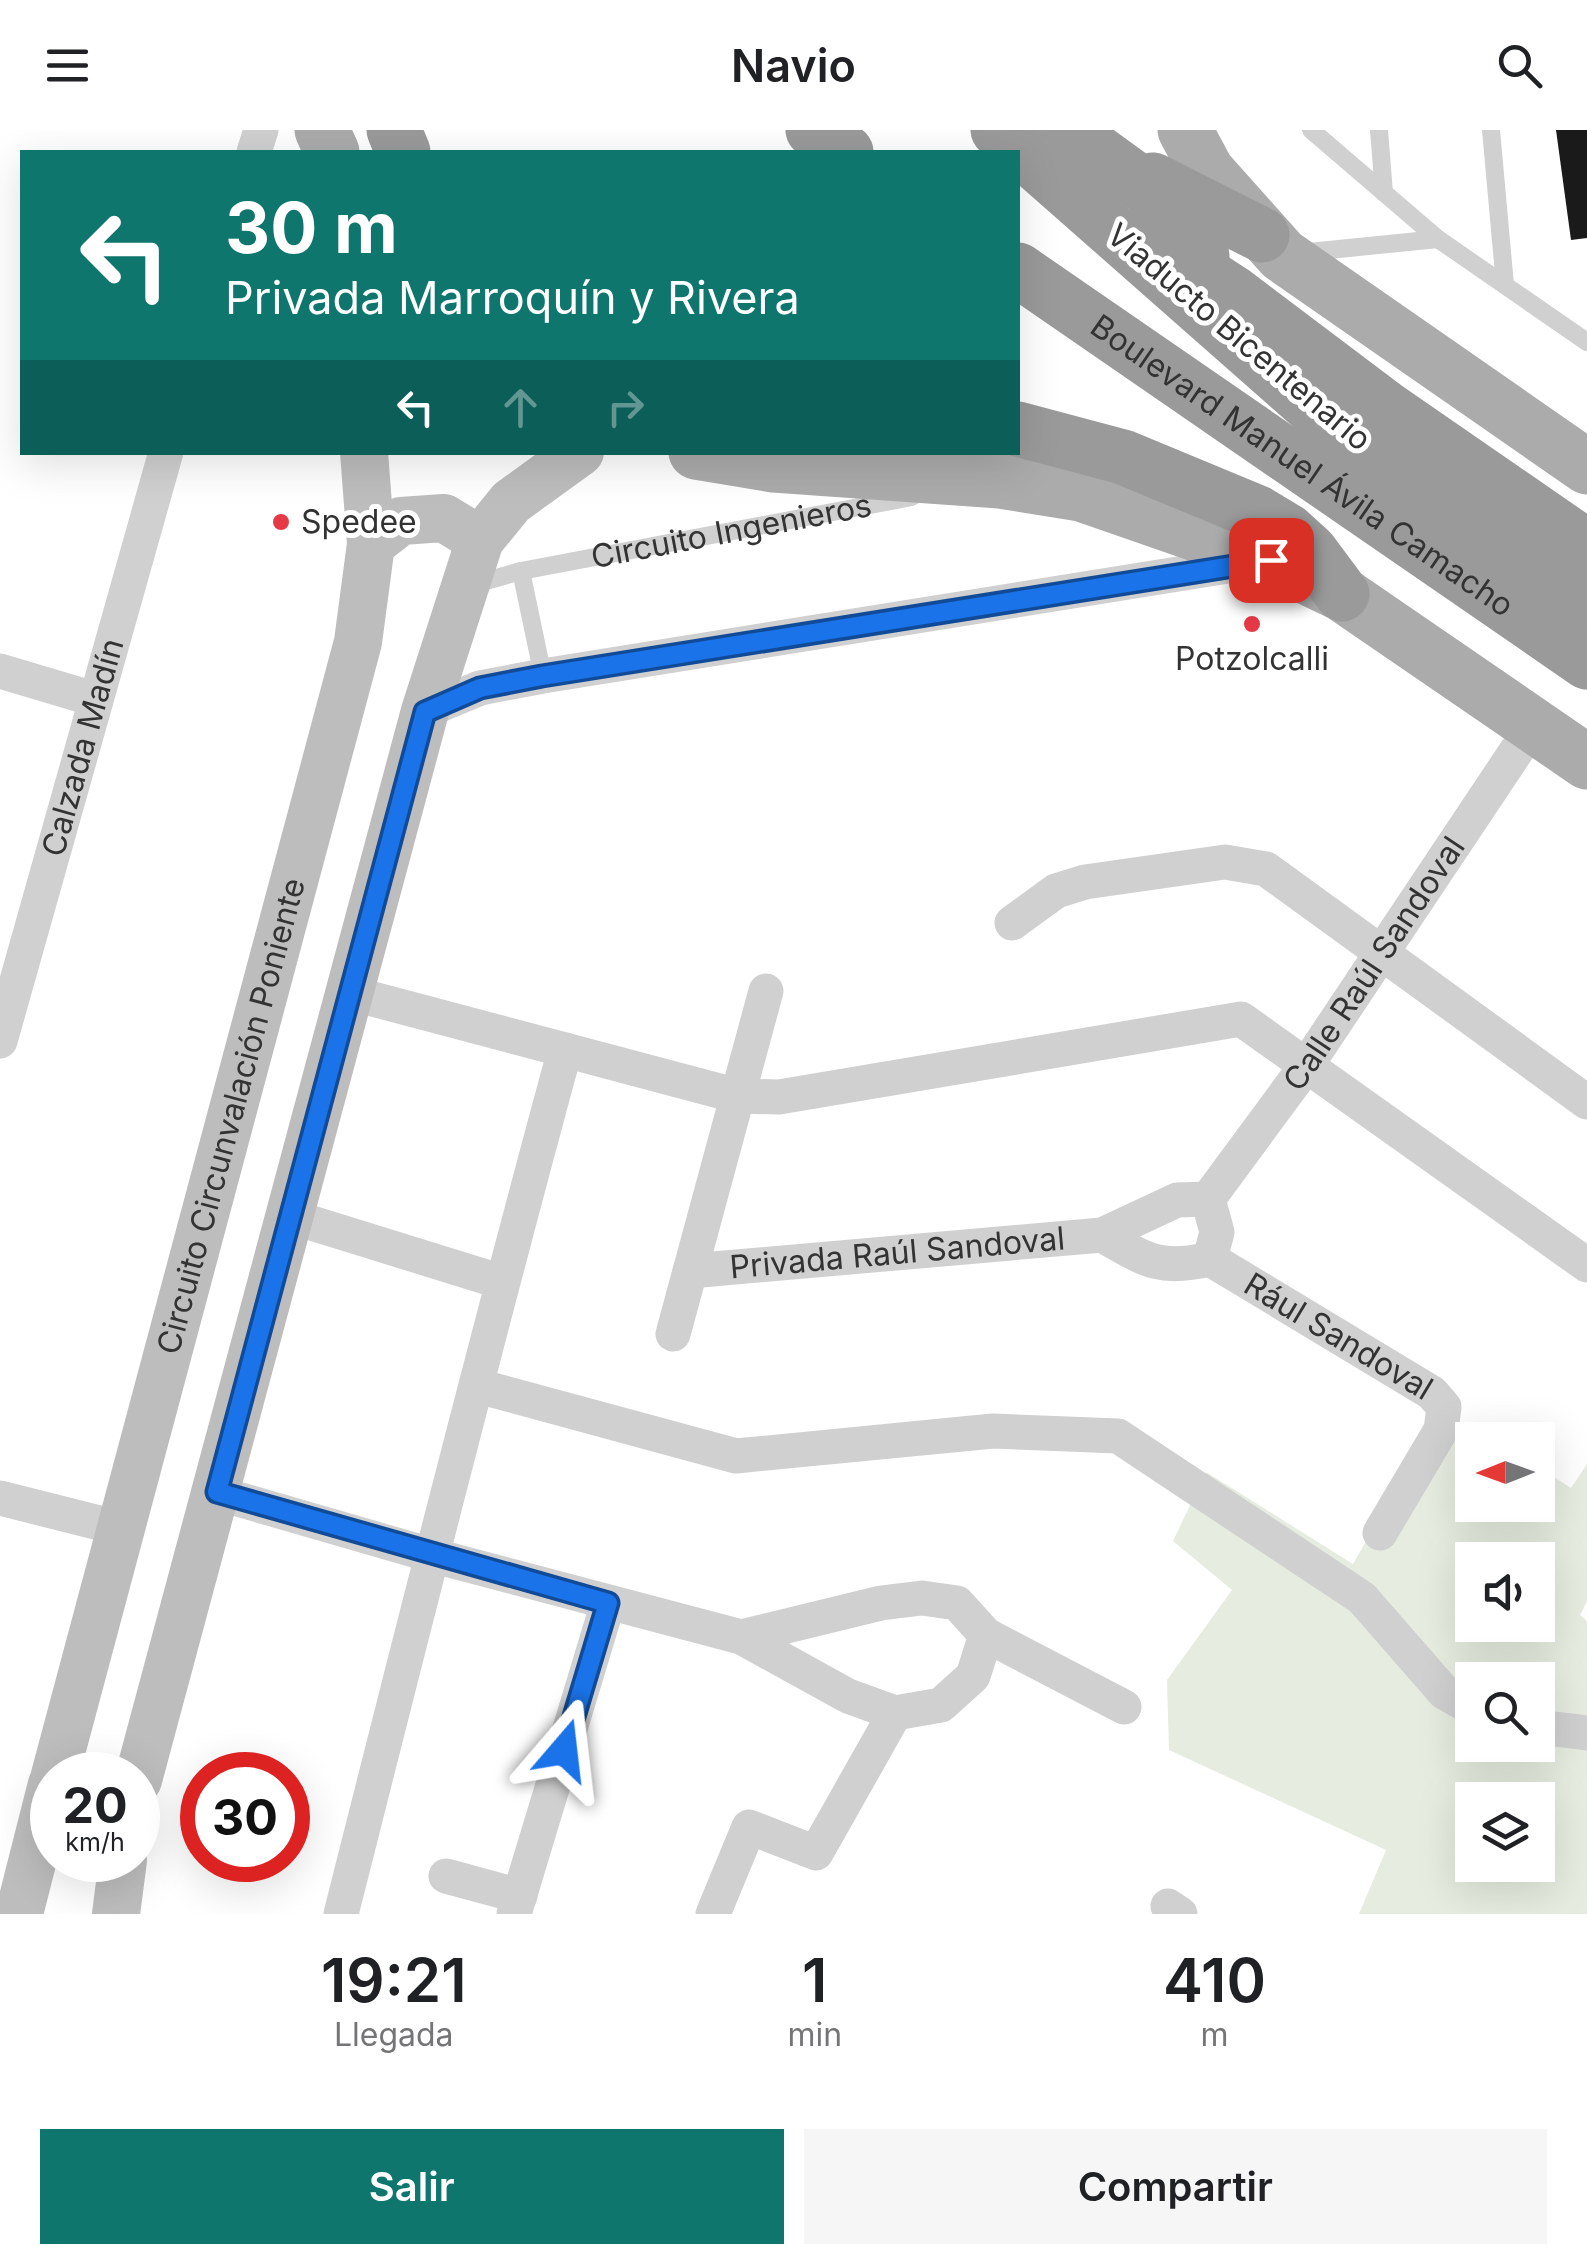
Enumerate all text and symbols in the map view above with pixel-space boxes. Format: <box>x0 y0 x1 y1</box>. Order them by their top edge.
icon: menu <box>40 38 95 93</box>
text: Navio <box>731 38 856 93</box>
icon: search <box>1492 38 1547 93</box>
text: 30 m <box>225 185 398 270</box>
icon: left <box>60 190 190 320</box>
street label: Viaducto Bicentenario <box>1099 215 1379 458</box>
text: Privada Marroquín y Rivera <box>225 270 800 325</box>
street label: Boulevard Manuel Ávila Camacho <box>1083 306 1521 625</box>
icon: left <box>388 380 443 435</box>
icon: ahead <box>493 380 548 435</box>
icon: right <box>598 380 653 435</box>
street label: Circuito Ingenieros <box>588 485 875 576</box>
place label: Spedee <box>301 502 417 541</box>
marker: Spedee <box>270 511 292 533</box>
pin <box>1229 518 1314 603</box>
icon: arrive <box>1244 533 1299 588</box>
marker: Potzolcalli <box>1241 613 1263 635</box>
street label: Calzada Madín <box>33 634 131 861</box>
place label: Potzolcalli <box>1175 639 1329 678</box>
street label: Calle Raúl Sandoval <box>1274 829 1473 1098</box>
street label: Circuito Circunvalación Poniente <box>148 874 313 1358</box>
street label: Privada Raúl Sandoval <box>728 1218 1066 1286</box>
street label: Rául Sandoval <box>1237 1264 1440 1408</box>
north arrow <box>1455 1422 1555 1522</box>
map controls <box>1455 1422 1555 1882</box>
button: sound <box>1455 1542 1555 1642</box>
button: search <box>1455 1662 1555 1762</box>
position arrow <box>512 1698 616 1802</box>
speed limit sign: 30 <box>180 1752 310 1882</box>
text: 20 <box>62 1775 128 1835</box>
button: layers <box>1455 1782 1555 1882</box>
text: km/h <box>65 1827 125 1857</box>
text: 19:21 <box>321 1944 467 2016</box>
text: 1 <box>802 1944 827 2016</box>
text: 410 <box>1163 1944 1266 2016</box>
text: Llegada <box>334 2015 454 2054</box>
text: min <box>787 2015 842 2054</box>
text: m <box>1201 2015 1229 2054</box>
button: Salir <box>40 2129 784 2244</box>
button: Compartir <box>804 2129 1547 2244</box>

